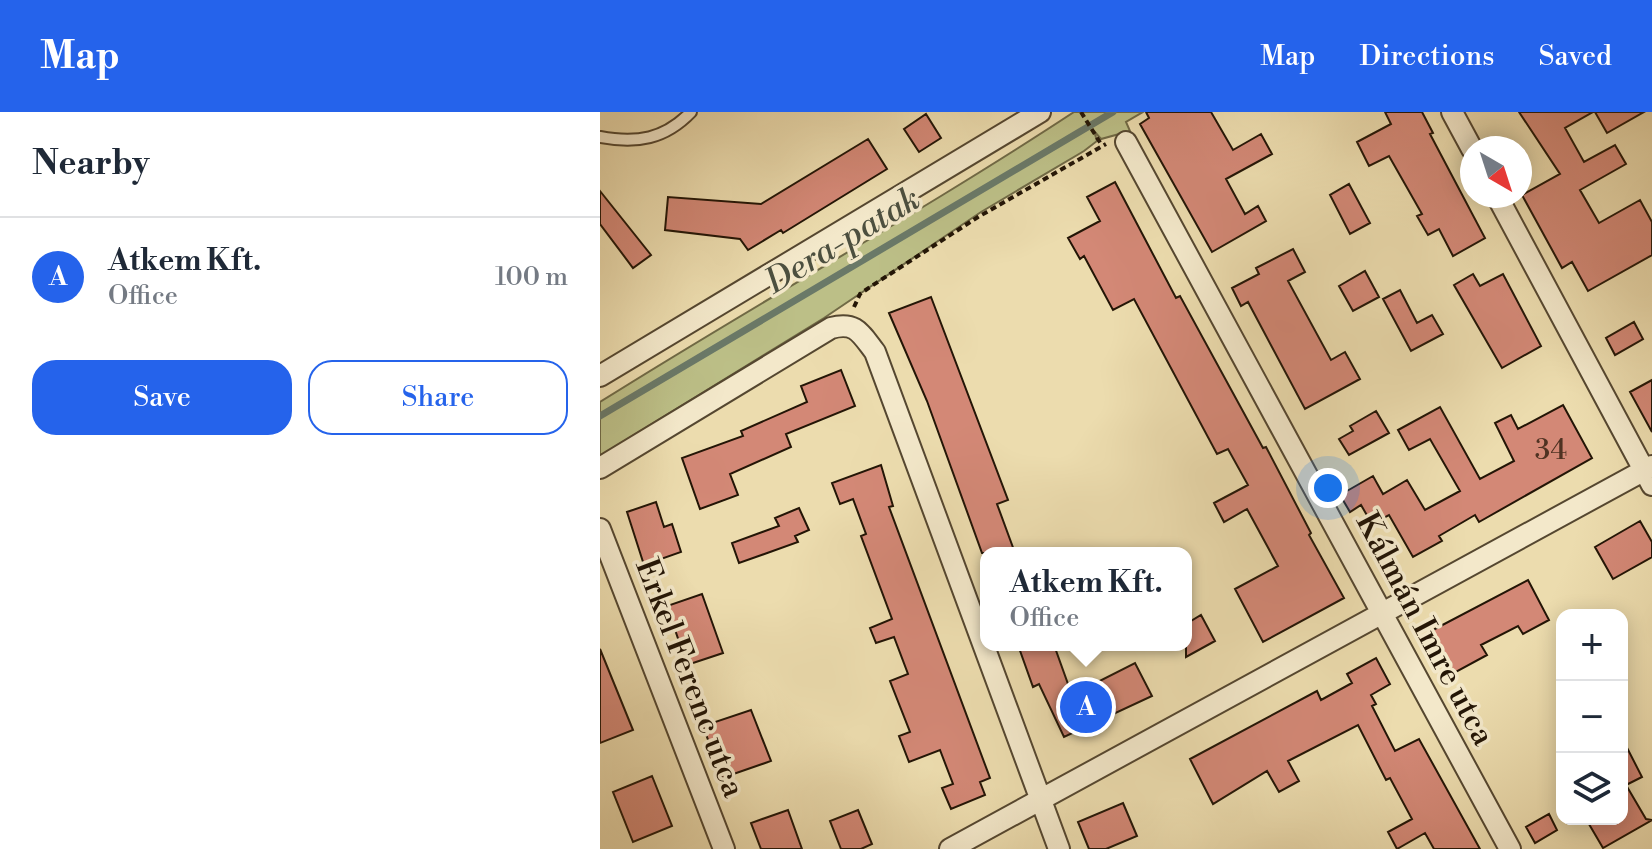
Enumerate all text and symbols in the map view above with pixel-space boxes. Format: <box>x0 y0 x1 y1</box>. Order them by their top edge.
text: Map <box>40 33 120 80</box>
text: Map <box>1260 39 1315 74</box>
text: Directions <box>1359 39 1494 74</box>
text: Saved <box>1538 39 1612 74</box>
north arrow <box>1460 136 1532 208</box>
text: Nearby <box>32 143 150 185</box>
water label: Dera-patak <box>757 178 928 304</box>
text: Atkem Kft. <box>108 242 261 280</box>
text: A <box>49 261 67 293</box>
text: 100 m <box>495 261 568 293</box>
text: Office <box>108 280 178 312</box>
button: Save <box>32 360 292 435</box>
button: Share <box>308 360 568 435</box>
house number: 34 <box>1535 433 1567 468</box>
your location <box>1308 468 1348 508</box>
street label: Kálmán Imre utca <box>1347 506 1504 753</box>
popup <box>980 547 1192 651</box>
street label: Erkel Ferenc utca <box>626 553 754 804</box>
text: Atkem Kft. <box>1009 564 1163 602</box>
text: Office <box>1009 602 1079 634</box>
map controls <box>1556 609 1628 825</box>
button: + <box>1556 609 1628 681</box>
pin: A <box>1060 677 1112 737</box>
button: − <box>1556 681 1628 753</box>
button: layers <box>1556 753 1628 825</box>

